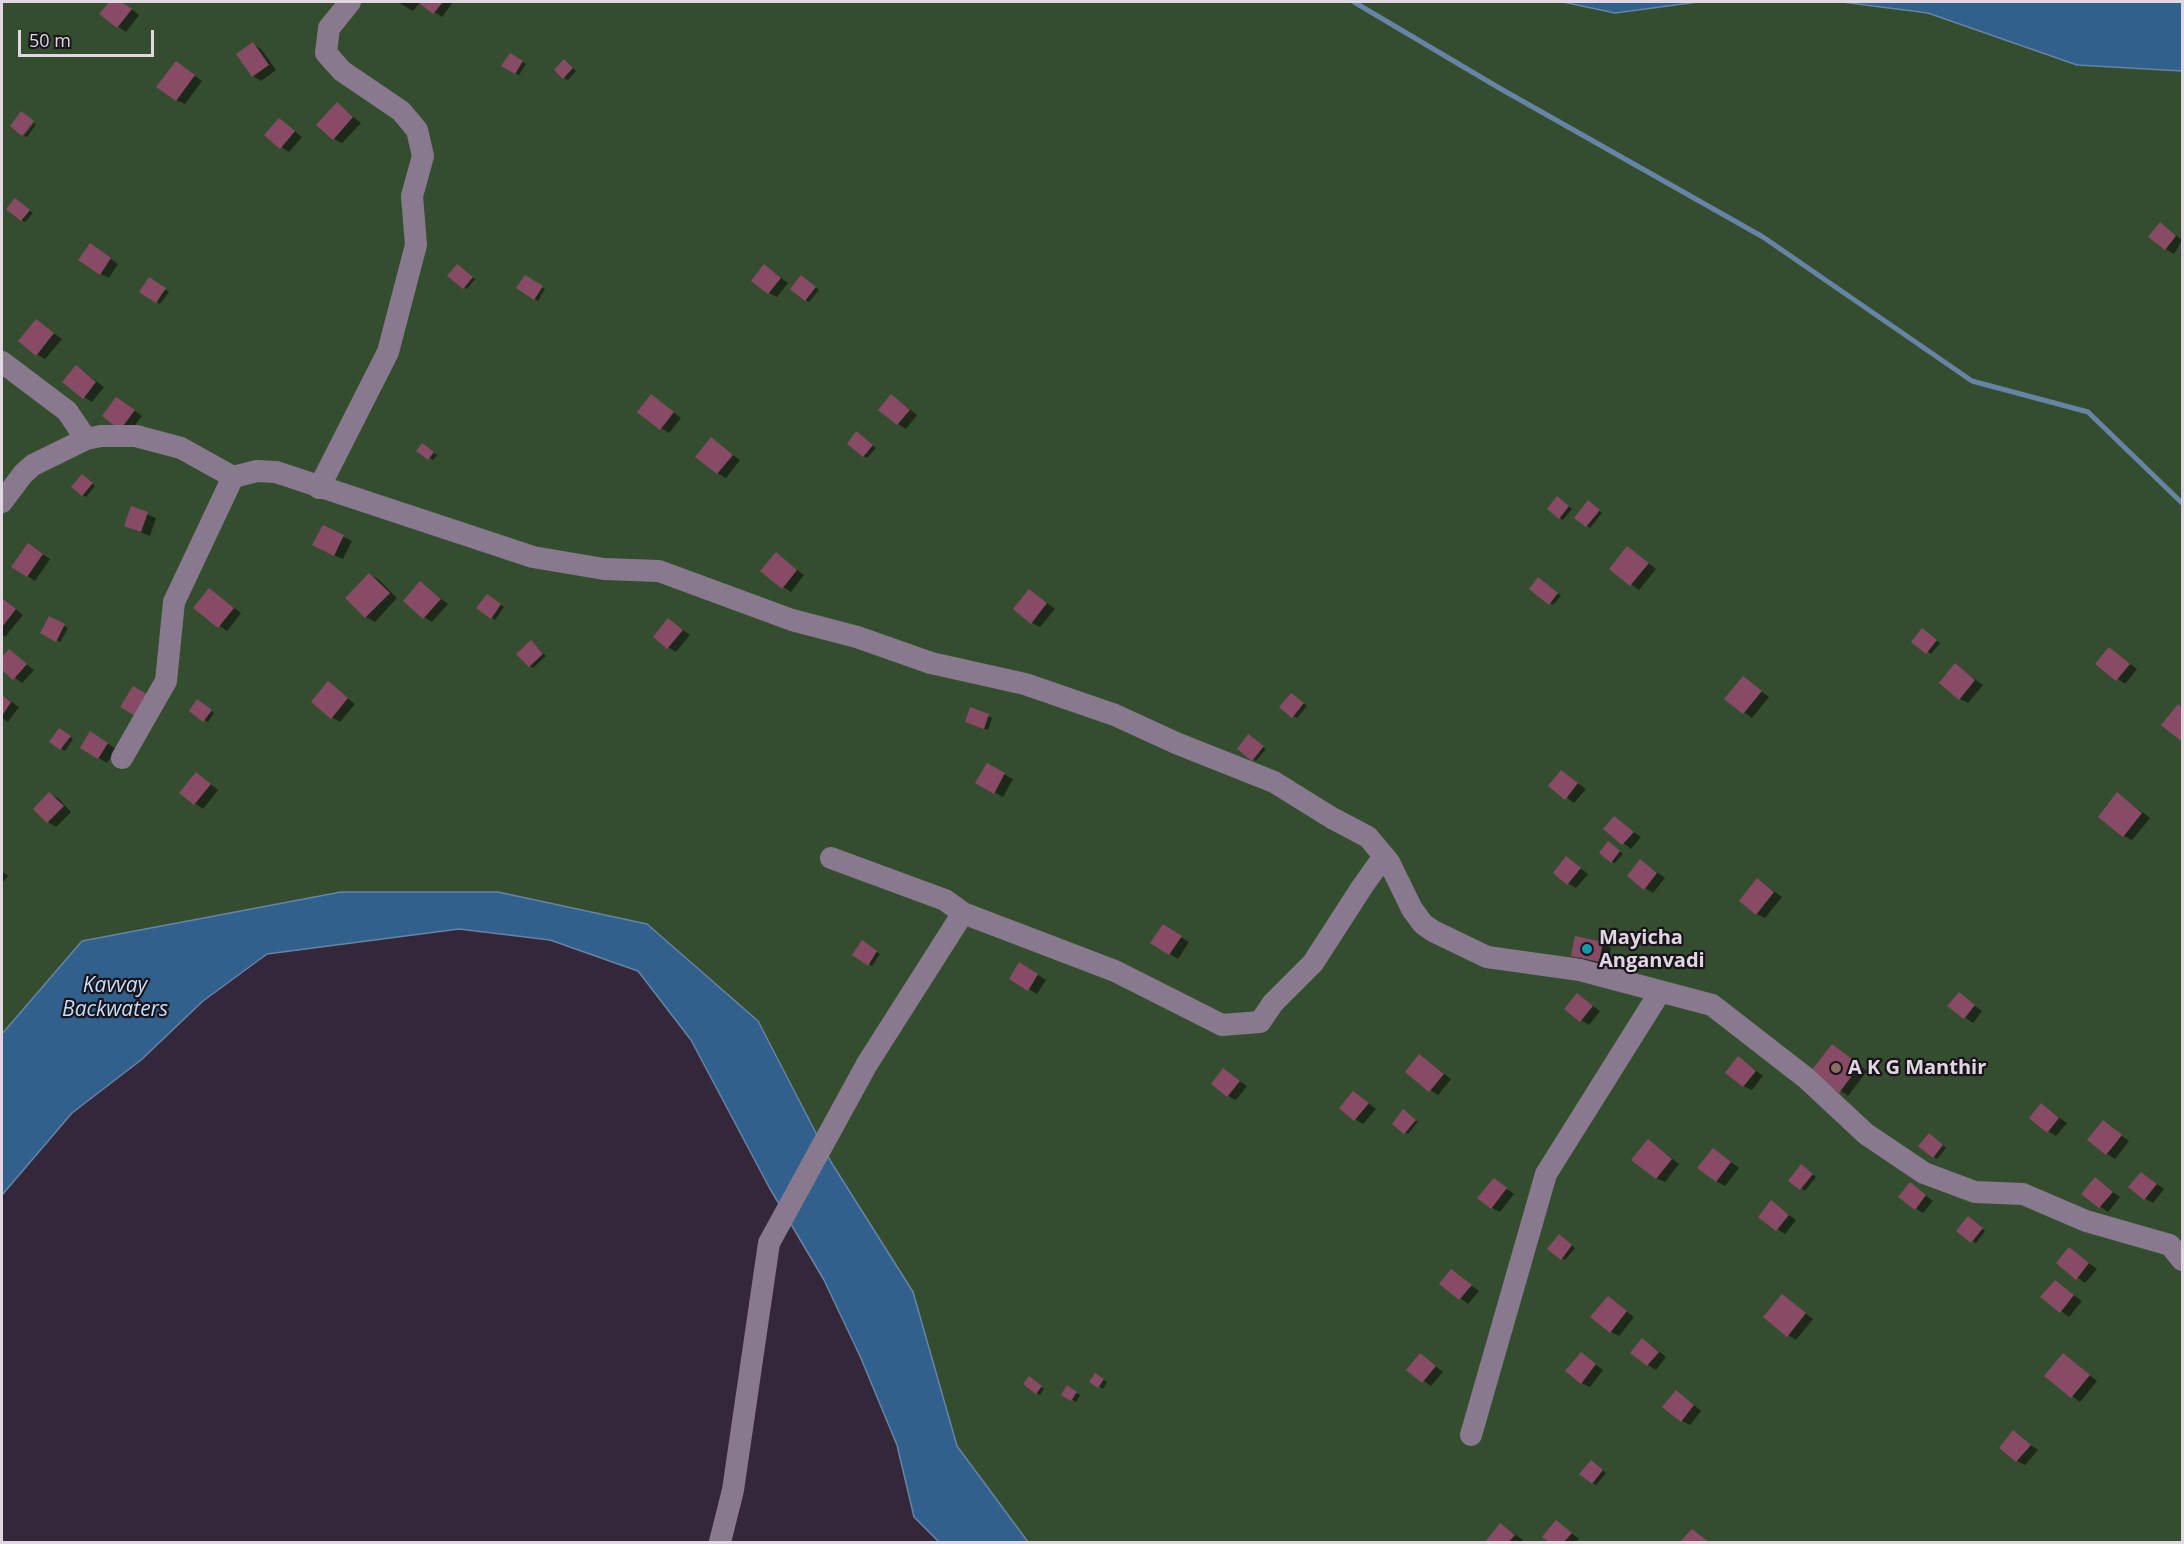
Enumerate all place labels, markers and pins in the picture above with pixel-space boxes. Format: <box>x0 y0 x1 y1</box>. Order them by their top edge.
place label: Mayicha Anganvadi <box>1599 926 1705 973</box>
marker: Mayicha Anganvadi <box>1580 942 1594 956</box>
place label: A K G Manthir <box>1848 1056 1986 1080</box>
marker: A K G Manthir <box>1829 1061 1843 1075</box>

